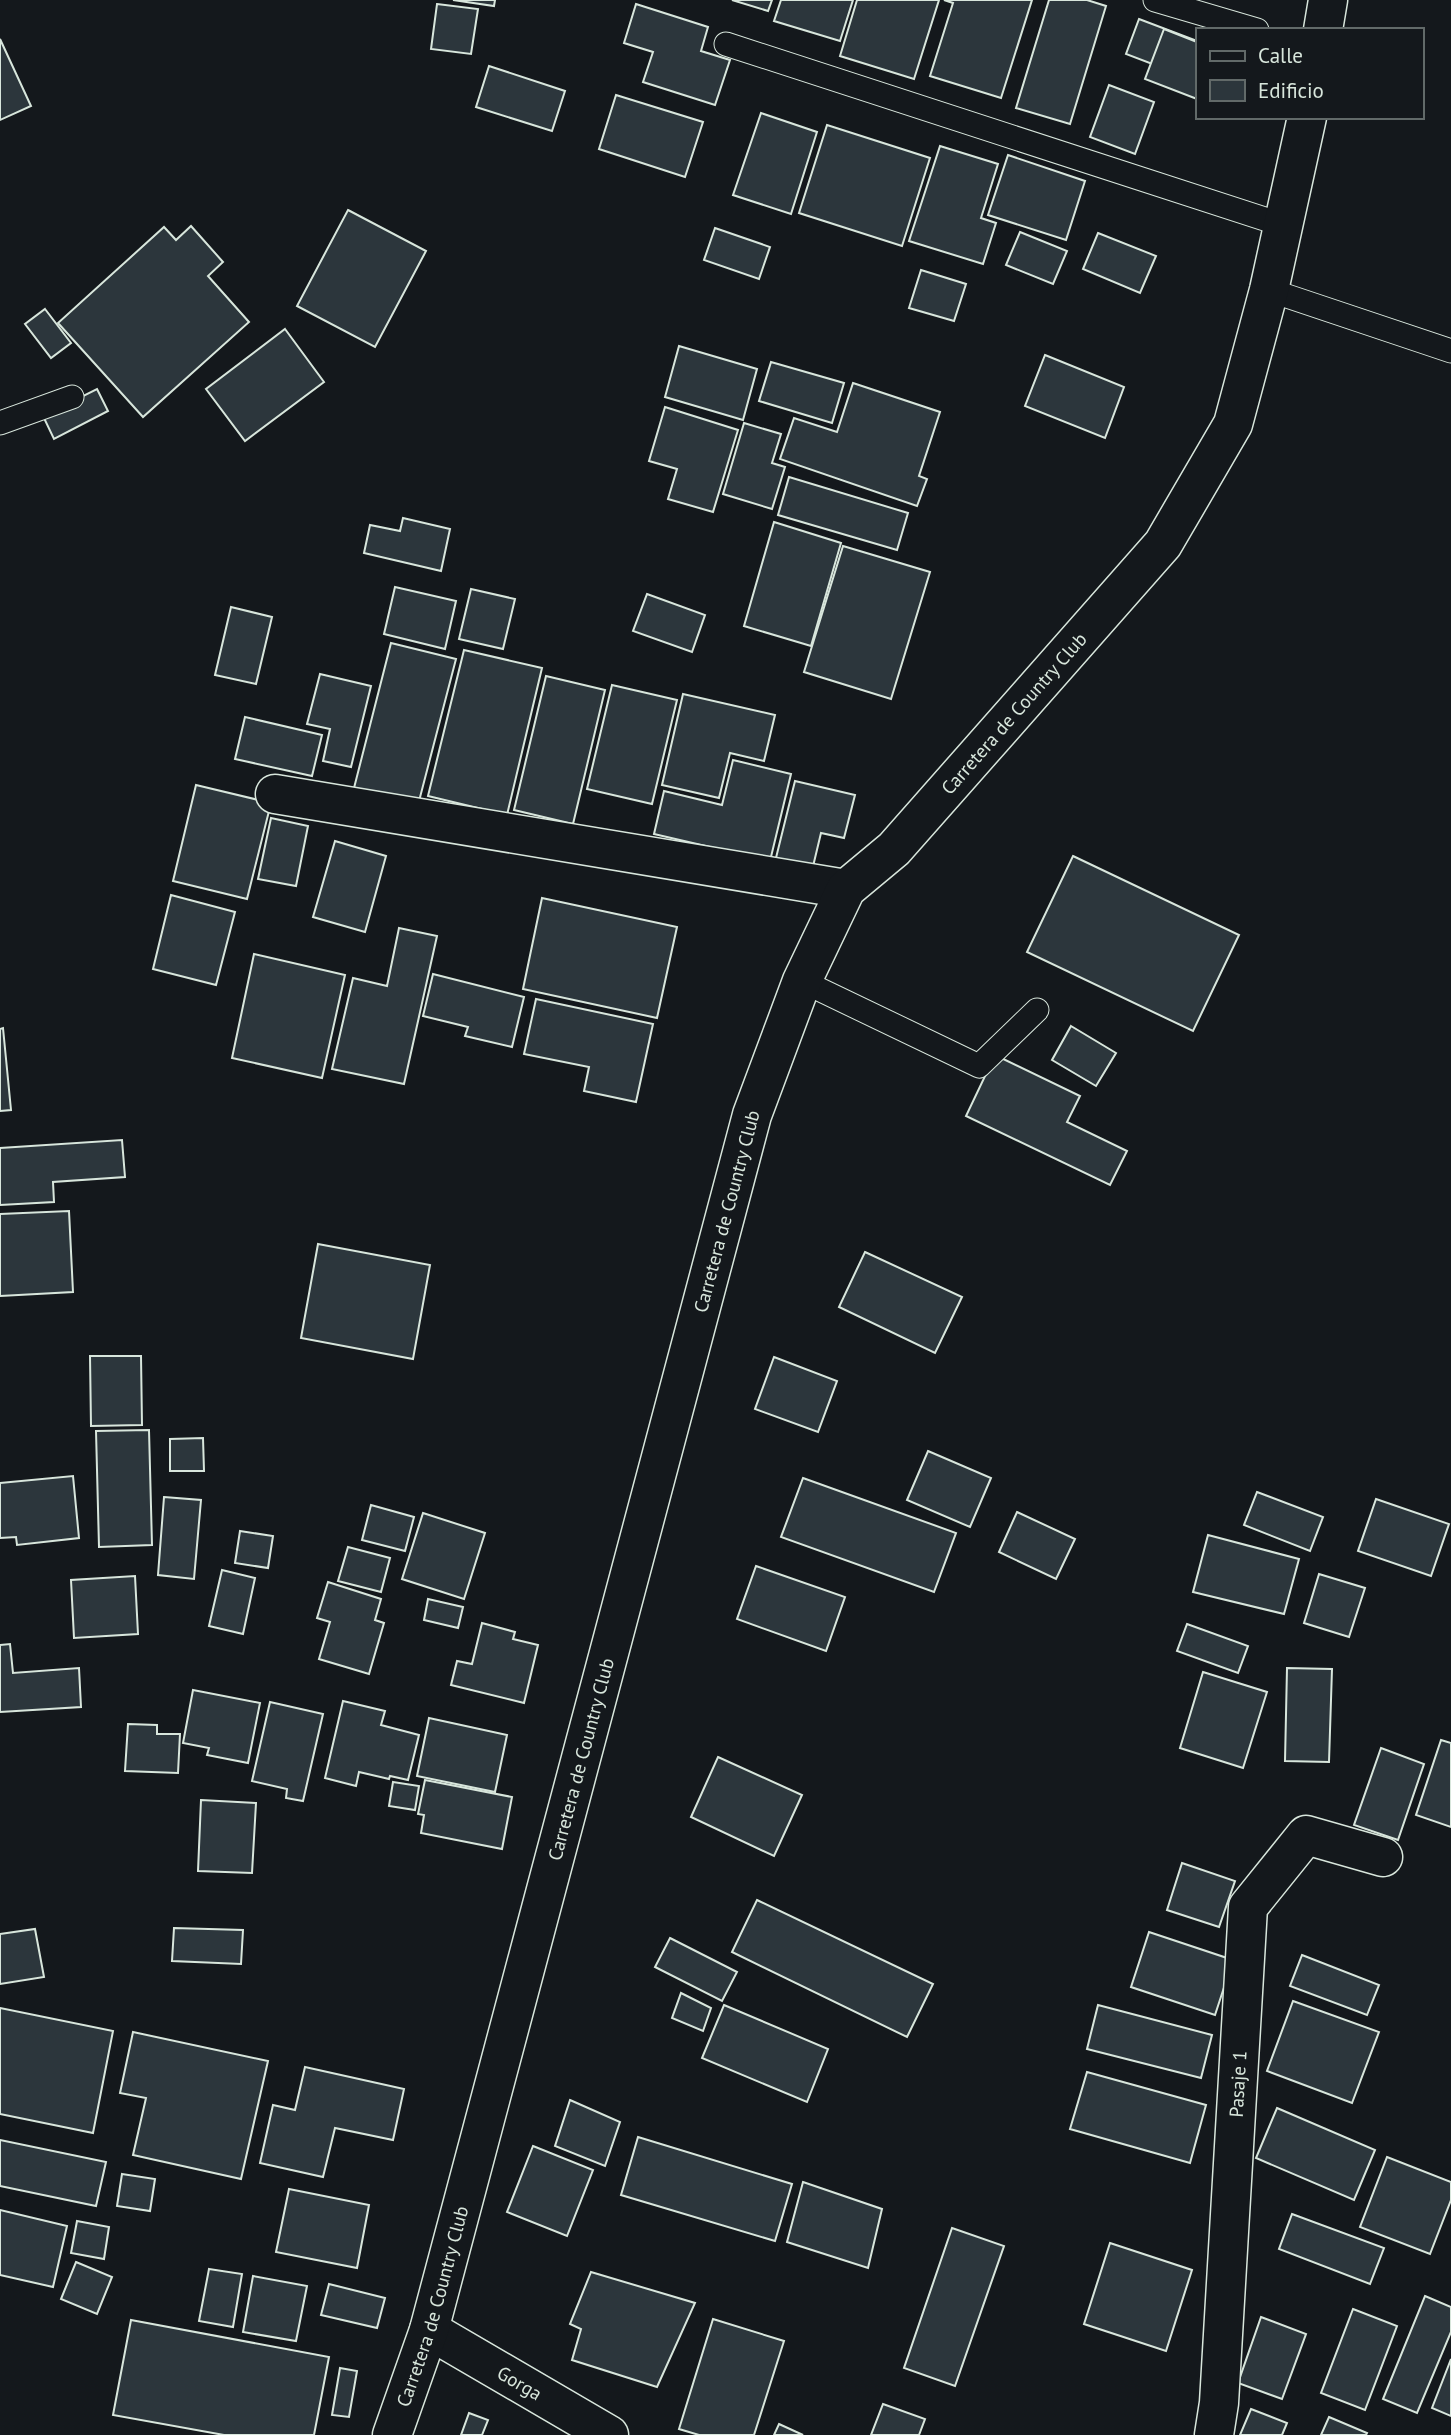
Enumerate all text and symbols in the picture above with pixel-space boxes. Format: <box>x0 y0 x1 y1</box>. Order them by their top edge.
legend <box>1196 28 1423 119</box>
text: Calle <box>1258 42 1303 69</box>
text: Edificio <box>1258 77 1324 104</box>
street label: Carretera de Country Club <box>936 627 1092 799</box>
street label: Carretera de Country Club <box>688 1107 765 1315</box>
street label: Carretera de Country Club <box>542 1655 619 1863</box>
street label: Pasaje 1 <box>1224 2050 1252 2118</box>
street label: Carretera de Country Club <box>391 2203 473 2410</box>
street label: Gorga <box>493 2360 546 2405</box>

